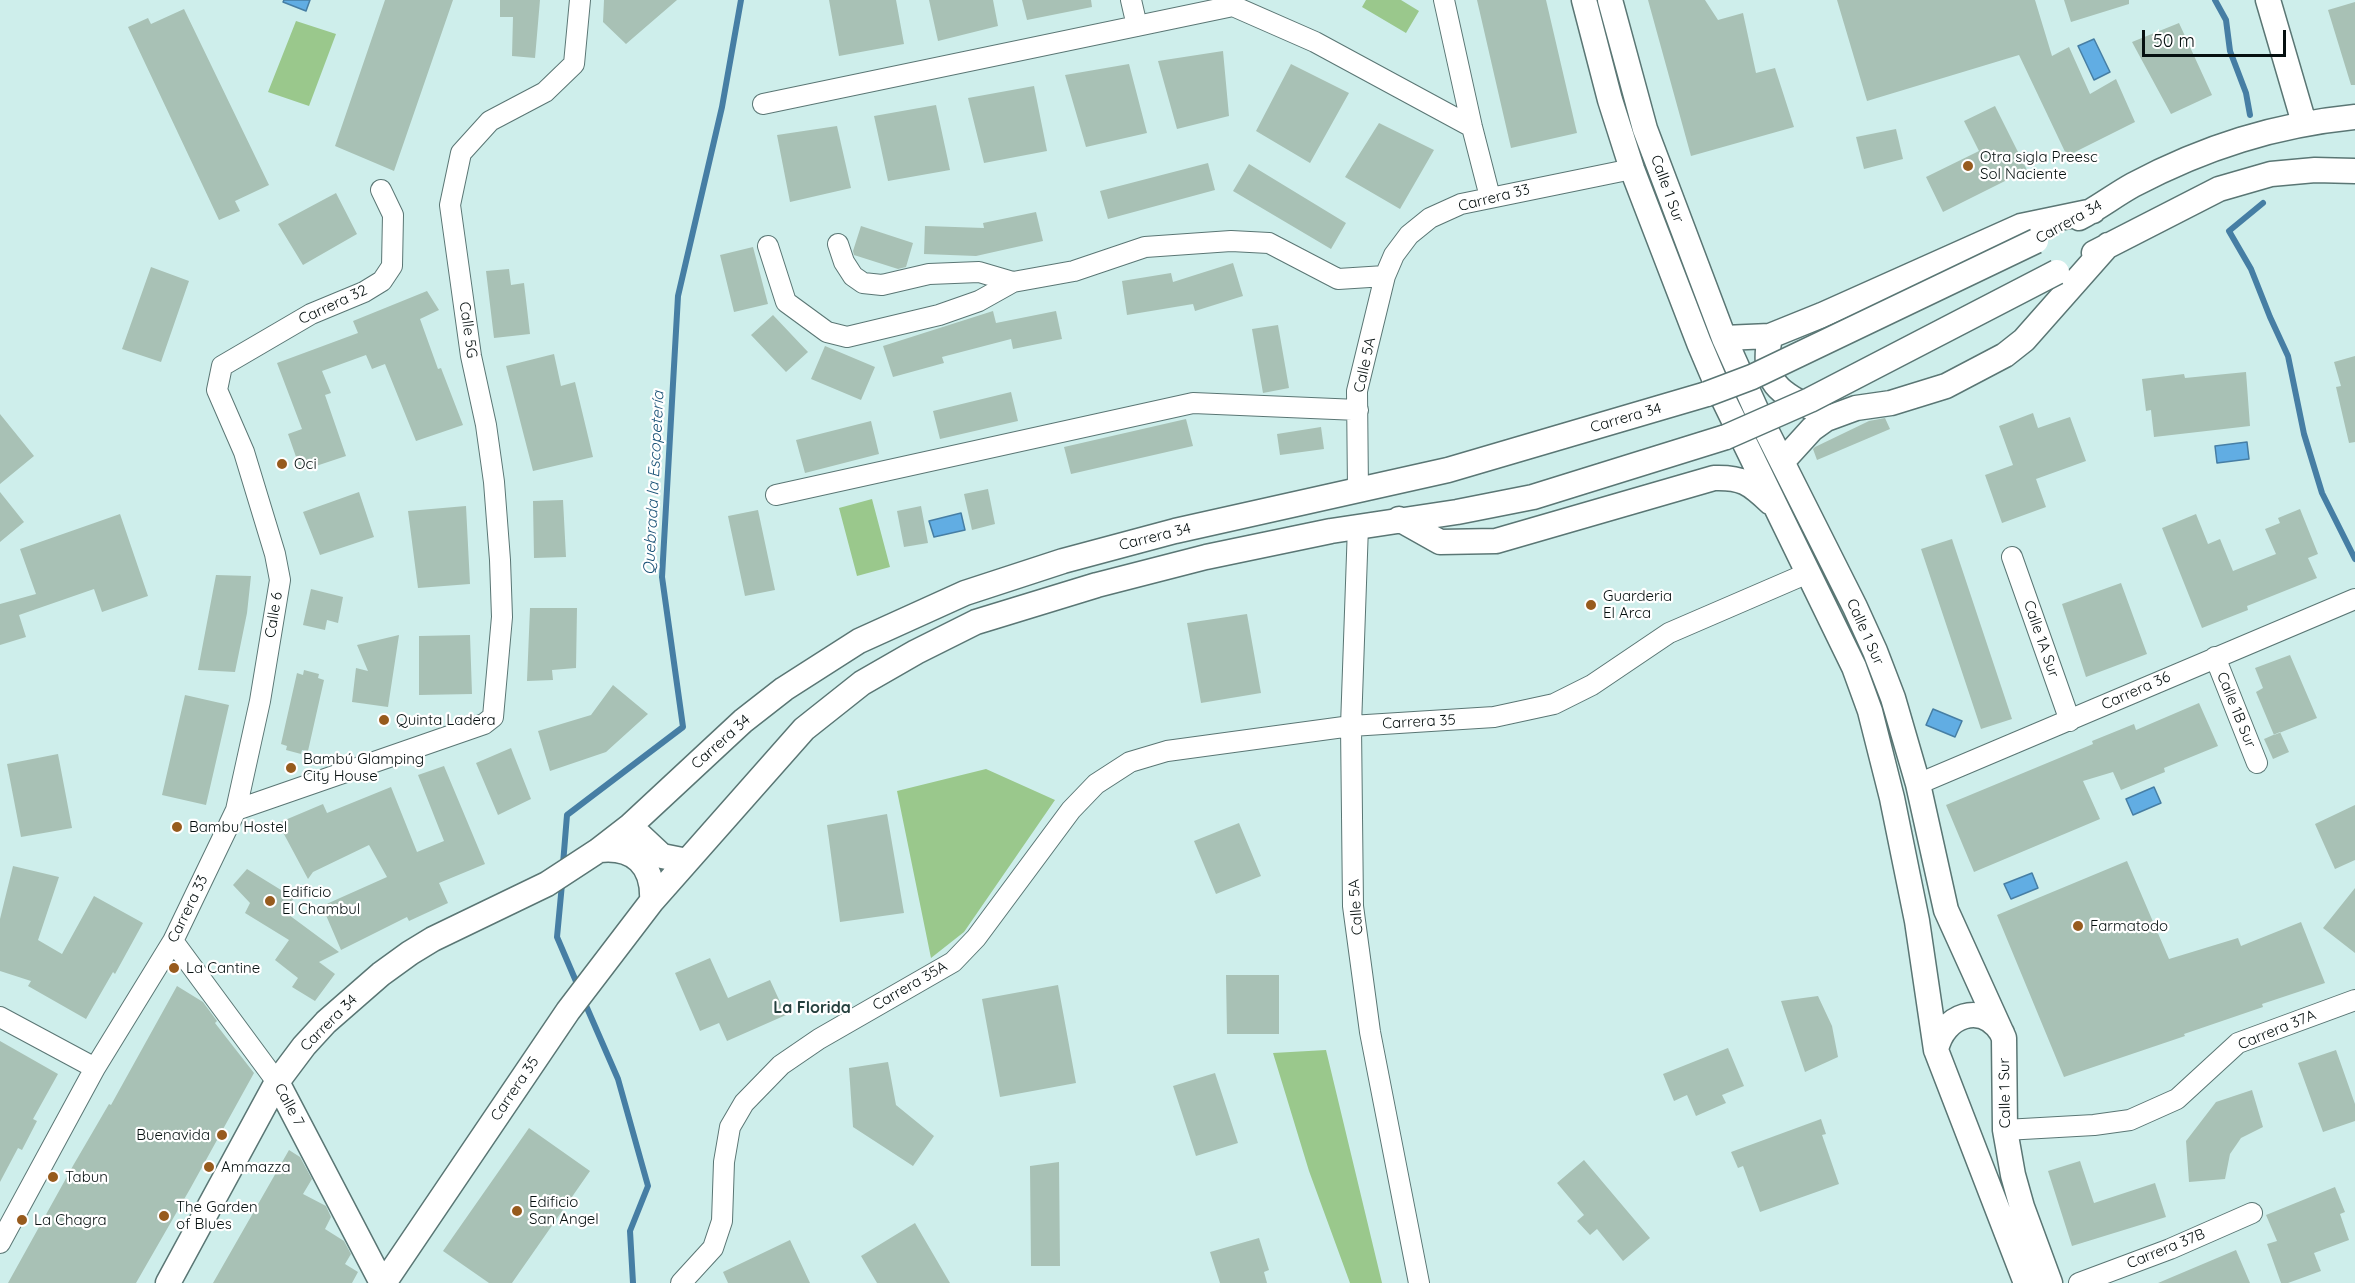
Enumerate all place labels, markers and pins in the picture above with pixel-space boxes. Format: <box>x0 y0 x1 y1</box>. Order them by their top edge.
place label: Otra sigla Preesc Sol Naciente <box>1980 148 2098 183</box>
marker: Otra sigla Preesc Sol Naciente <box>1961 159 1975 173</box>
place label: Oci <box>294 455 317 473</box>
marker: Oci <box>275 457 289 471</box>
place label: Guarderia El Arca <box>1603 587 1672 622</box>
marker: Guarderia El Arca <box>1584 598 1598 612</box>
place label: Quinta Ladera <box>396 711 496 729</box>
marker: Quinta Ladera <box>377 713 391 727</box>
place label: Bambú Glamping City House <box>303 750 424 785</box>
marker: Bambú Glamping City House <box>284 761 298 775</box>
place label: Bambu Hostel <box>189 818 287 836</box>
marker: Bambu Hostel <box>170 820 184 834</box>
place label: Edificio El Chambul <box>282 883 360 918</box>
marker: Edificio El Chambul <box>263 894 277 908</box>
place label: Farmatodo <box>2090 917 2168 935</box>
marker: Farmatodo <box>2071 919 2085 933</box>
place label: La Cantine <box>186 959 260 977</box>
marker: La Cantine <box>167 961 181 975</box>
place label: Buenavida <box>136 1126 210 1144</box>
marker: Buenavida <box>215 1128 229 1142</box>
place label: Ammazza <box>221 1158 291 1176</box>
marker: Ammazza <box>202 1160 216 1174</box>
place label: Tabun <box>65 1168 108 1186</box>
marker: Tabun <box>46 1170 60 1184</box>
place label: Edificio San Angel <box>529 1193 599 1228</box>
place label: The Garden of Blues <box>176 1198 258 1233</box>
marker: Edificio San Angel <box>510 1204 524 1218</box>
marker: The Garden of Blues <box>157 1209 171 1223</box>
place label: La Chagra <box>34 1211 107 1229</box>
marker: La Chagra <box>15 1213 29 1227</box>

